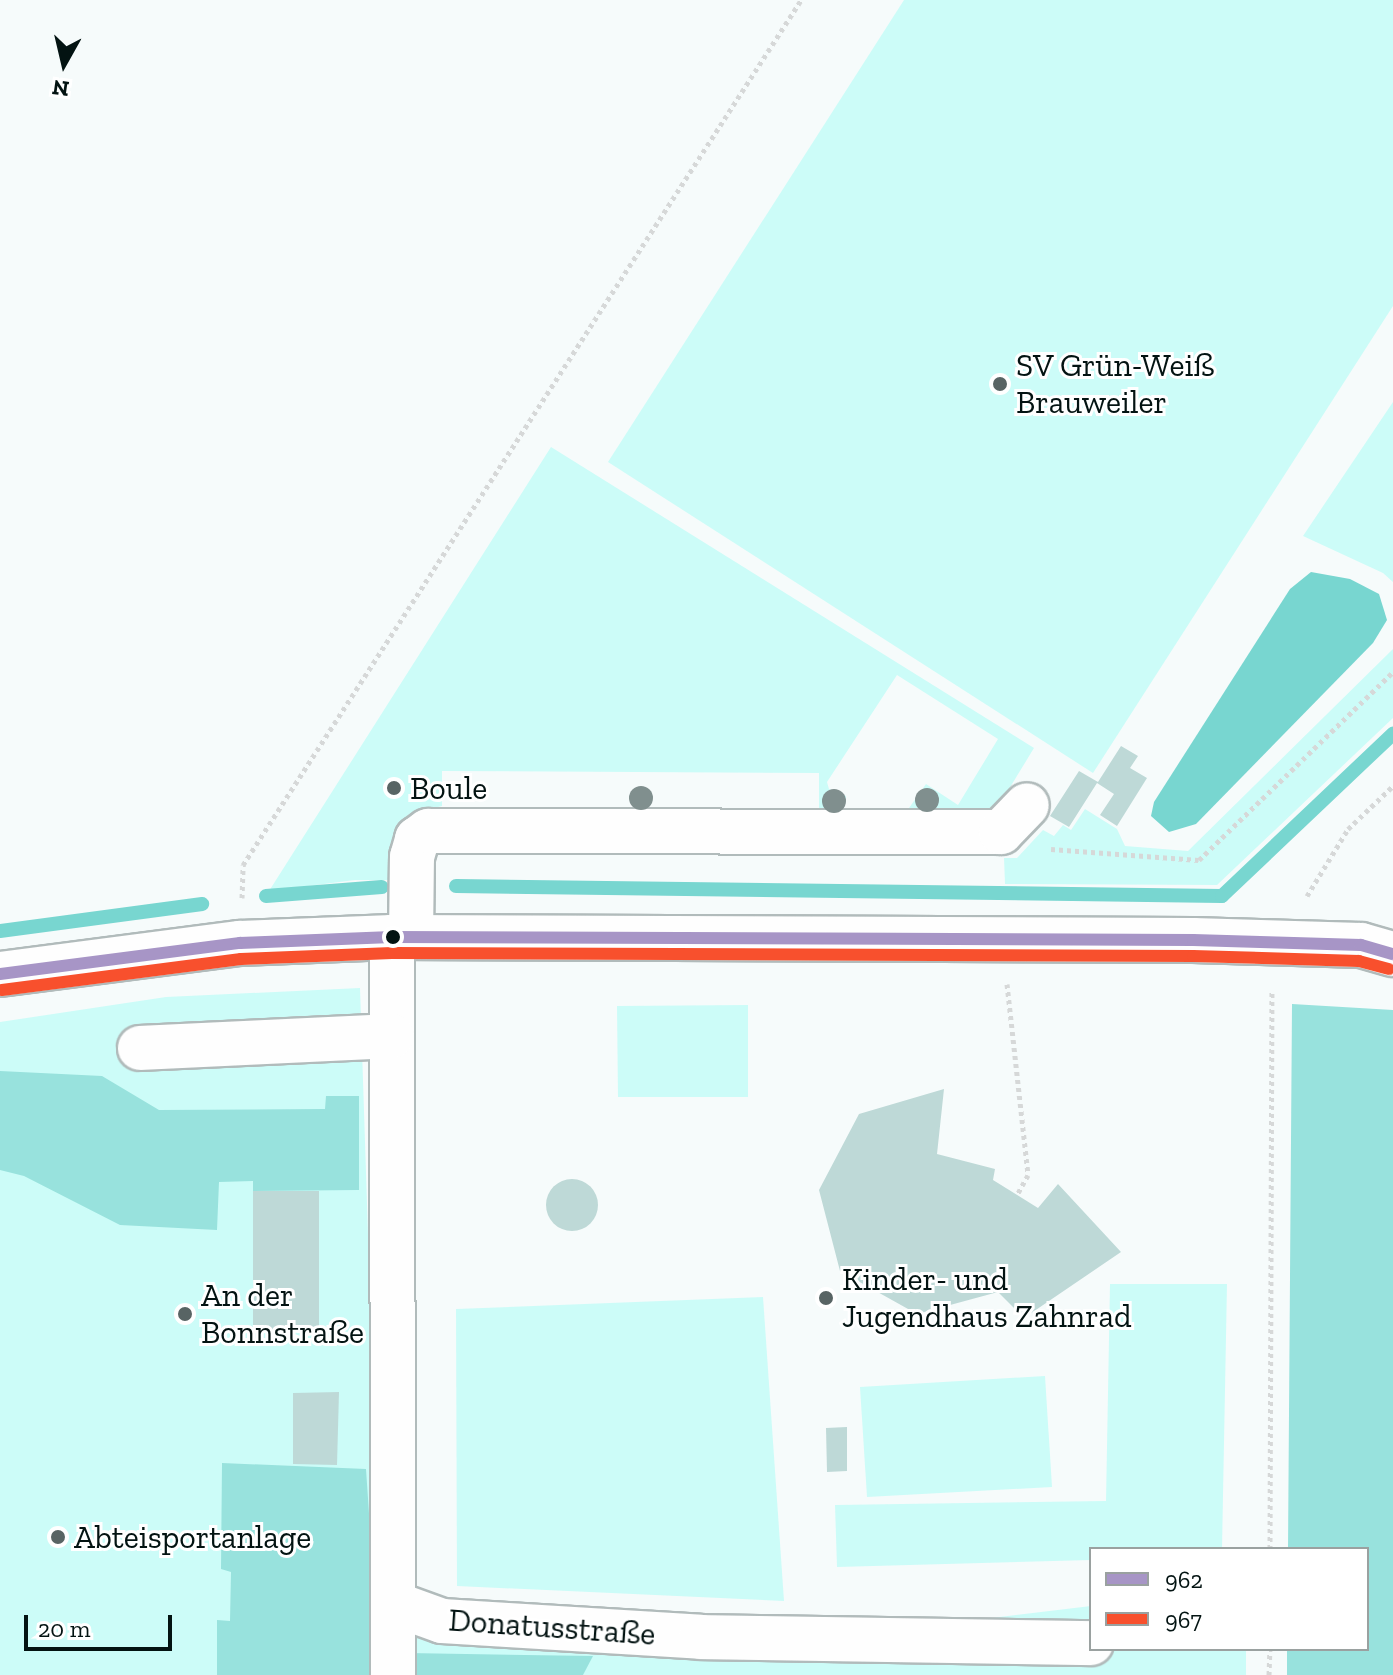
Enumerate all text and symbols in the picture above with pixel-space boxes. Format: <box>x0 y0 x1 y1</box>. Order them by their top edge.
north arrow <box>24 24 104 104</box>
text: N <box>50 74 71 103</box>
place label: SV Grün-Weiß Brauweiler <box>1016 347 1215 422</box>
marker: SV Grün-Weiß Brauweiler <box>991 375 1009 393</box>
place label: Boule <box>410 769 487 807</box>
marker: Boule <box>385 779 403 797</box>
unlabelled marker <box>385 929 401 945</box>
place label: Kinder- und Jugendhaus Zahnrad <box>842 1261 1132 1336</box>
place label: An der Bonnstraße <box>201 1277 364 1352</box>
marker: Kinder- und Jugendhaus Zahnrad <box>817 1289 835 1307</box>
marker: An der Bonnstraße <box>176 1305 194 1323</box>
place label: Abteisportanlage <box>74 1518 311 1556</box>
marker: Abteisportanlage <box>49 1528 67 1546</box>
legend <box>1089 1547 1369 1651</box>
text: 962 <box>1165 1565 1203 1594</box>
scale bar <box>28 1599 176 1649</box>
street label: Donatusstraße <box>447 1601 657 1653</box>
text: 967 <box>1165 1605 1202 1634</box>
text: 20 m <box>38 1614 90 1643</box>

